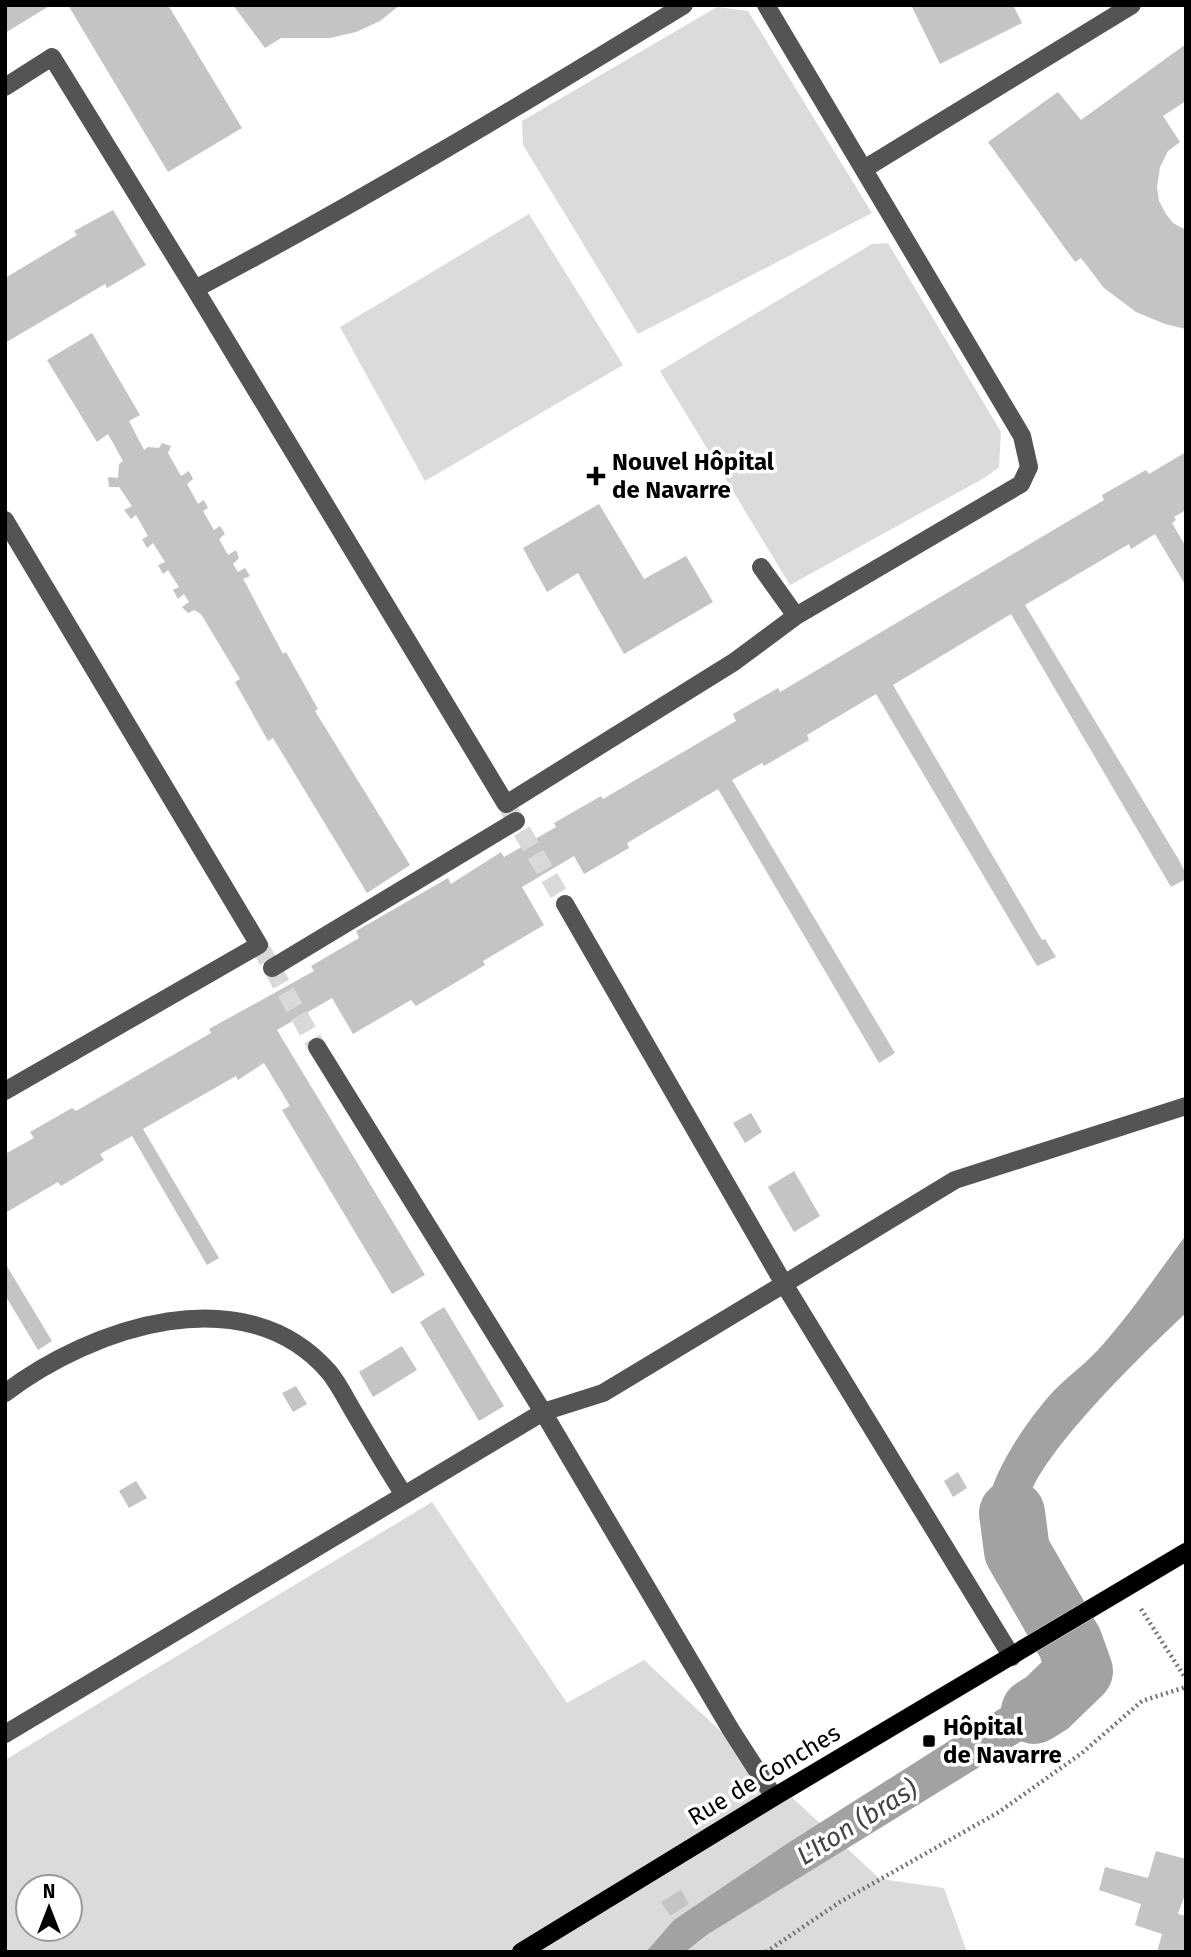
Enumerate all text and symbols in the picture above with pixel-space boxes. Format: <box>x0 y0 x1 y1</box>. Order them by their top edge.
place label: Nouvel Hôpital de Navarre <box>612 448 775 504</box>
marker: Nouvel Hôpital de Navarre <box>586 466 606 486</box>
place label: Hôpital de Navarre <box>943 1713 1062 1769</box>
street label: Rue de Conches <box>683 1719 845 1831</box>
marker: Hôpital de Navarre <box>921 1733 937 1749</box>
water label: L'Iton (bras) <box>791 1773 923 1872</box>
north arrow <box>14 1873 84 1943</box>
text: N <box>43 1880 55 1903</box>

